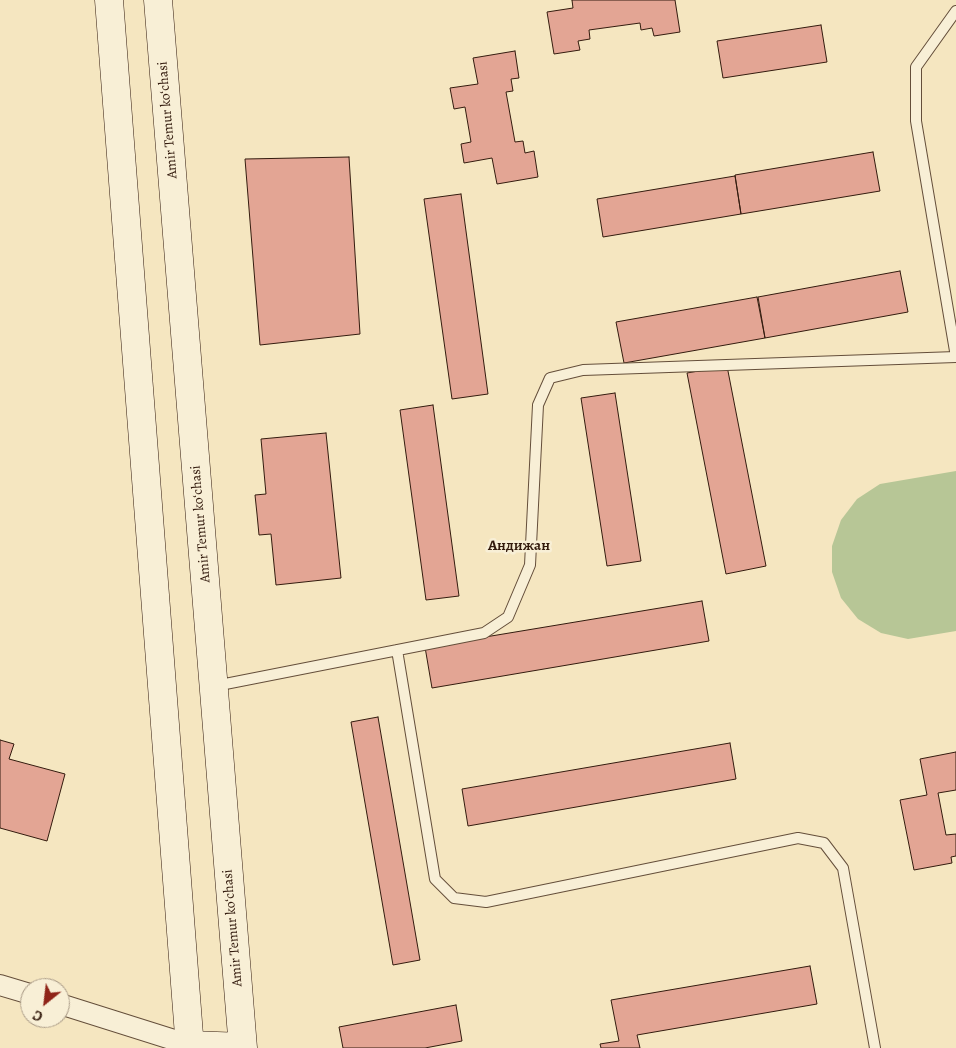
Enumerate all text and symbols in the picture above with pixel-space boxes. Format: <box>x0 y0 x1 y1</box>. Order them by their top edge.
street label: Amir Temur koʻchasi <box>155 61 181 179</box>
street label: Amir Temur koʻchasi <box>188 465 214 583</box>
district label: Андижан <box>488 537 550 555</box>
street label: Amir Temur koʻchasi <box>220 869 246 987</box>
north arrow <box>20 978 70 1028</box>
text: С <box>30 1005 46 1026</box>

